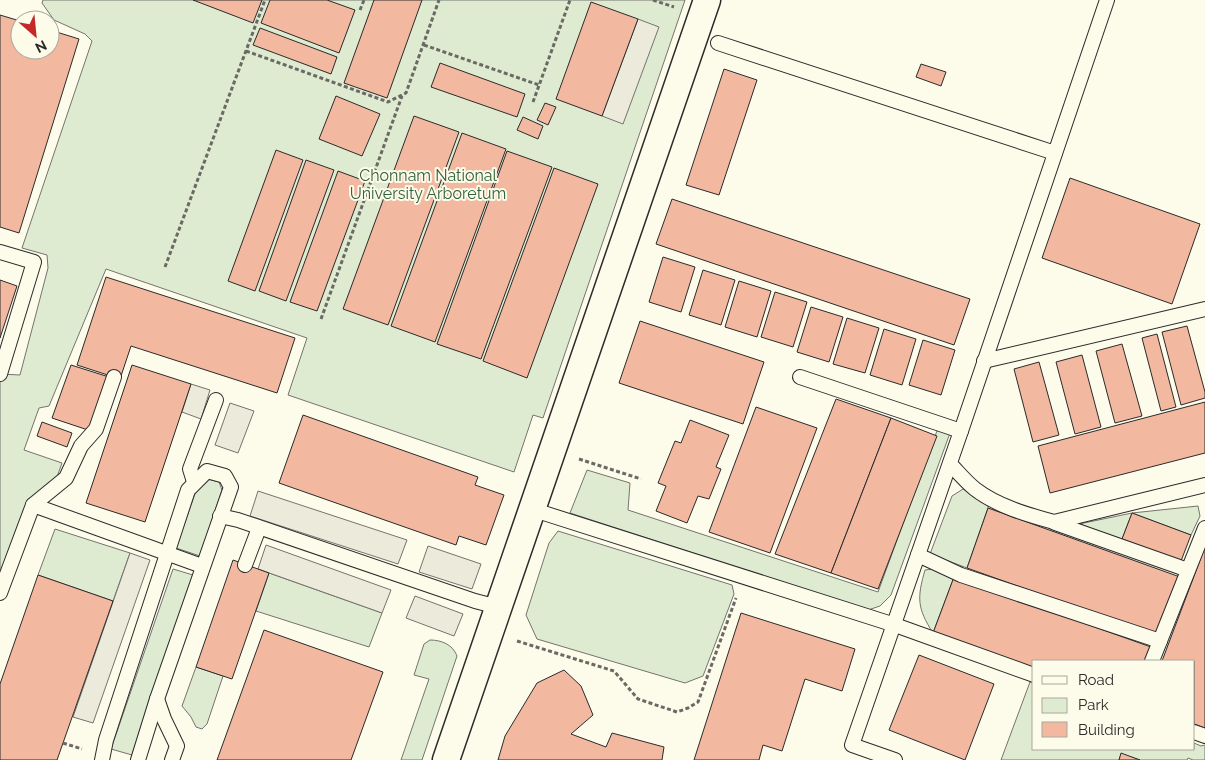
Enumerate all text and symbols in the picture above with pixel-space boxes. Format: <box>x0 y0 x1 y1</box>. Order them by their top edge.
north arrow <box>10 10 60 60</box>
text: N <box>33 37 49 56</box>
park label: Chonnam National University Arboretum <box>350 166 506 203</box>
legend <box>1032 660 1195 750</box>
text: Road <box>1078 671 1114 689</box>
text: Park <box>1078 696 1109 714</box>
text: Building <box>1078 721 1135 739</box>

